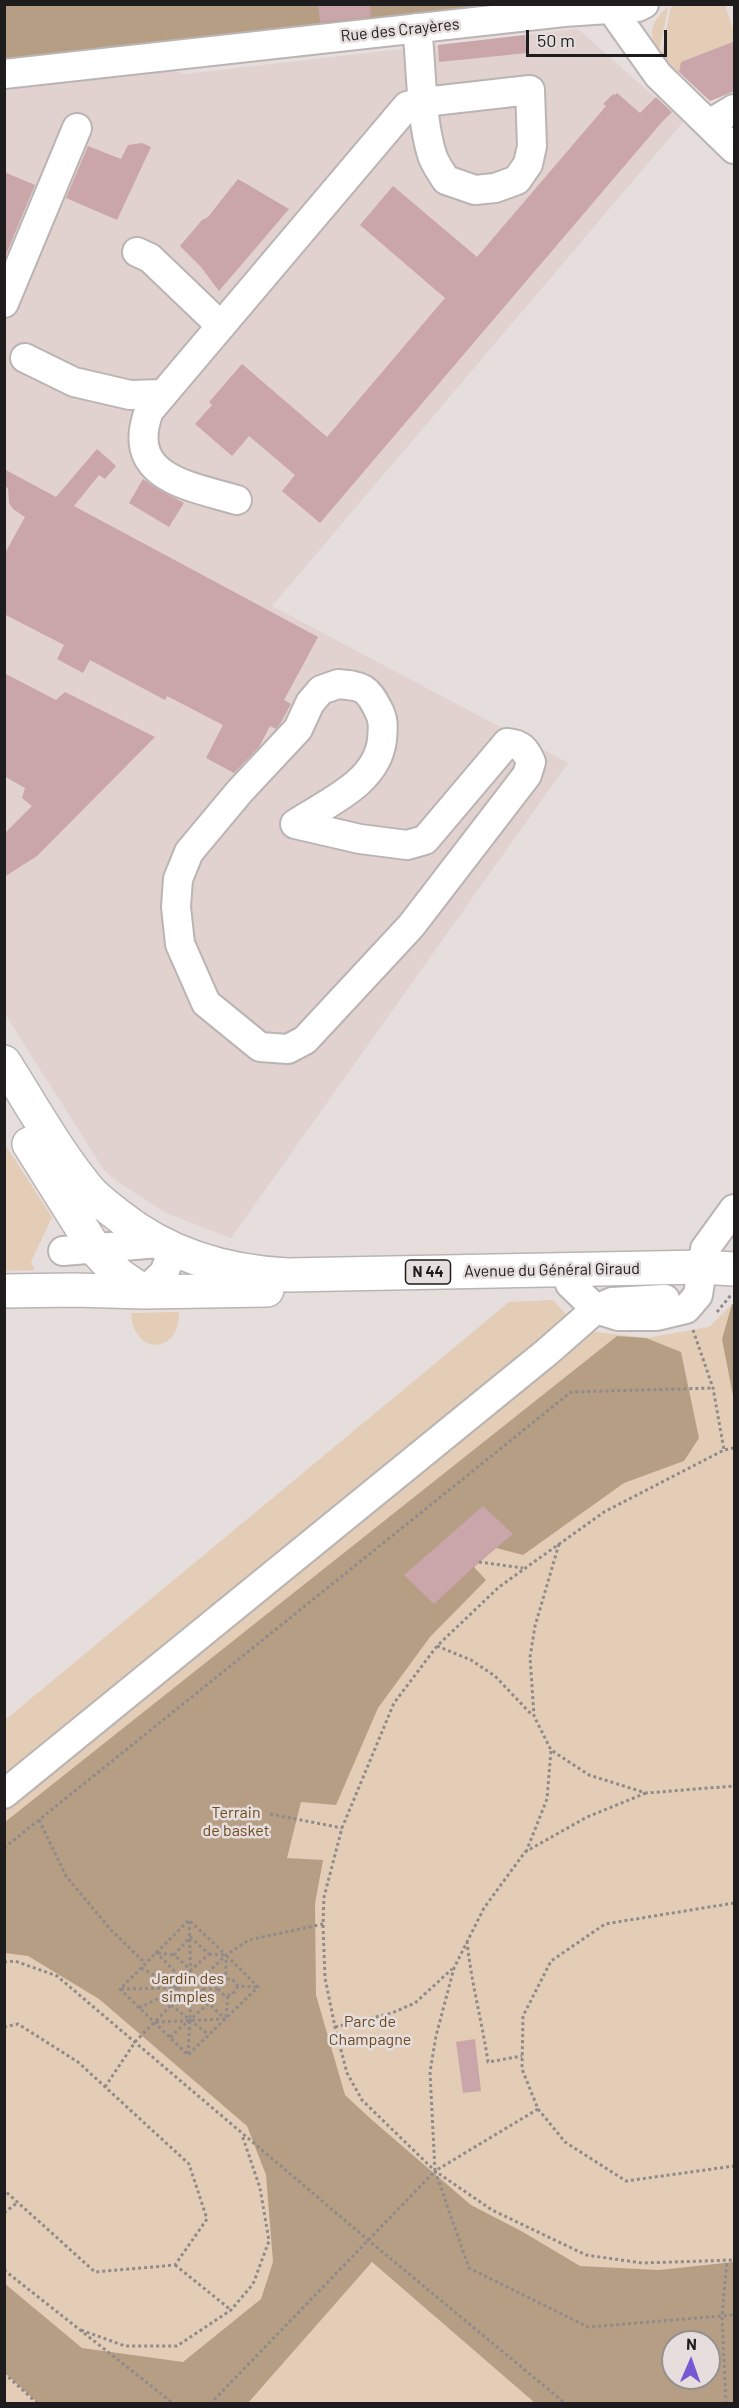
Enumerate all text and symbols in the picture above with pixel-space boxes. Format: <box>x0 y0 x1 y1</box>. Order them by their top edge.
street label: Rue des Crayères <box>340 14 460 46</box>
scale bar <box>529 18 670 56</box>
text: 50 m <box>537 29 575 51</box>
street label: Avenue du Général Giraud <box>464 1259 640 1281</box>
road number: N 44 <box>406 1260 450 1284</box>
park label: Terrain de basket <box>202 1803 270 1841</box>
park label: Jardin des simples <box>152 1969 224 2007</box>
park label: Parc de Champagne <box>329 2012 411 2050</box>
north arrow <box>661 2330 721 2390</box>
text: N <box>686 2334 697 2353</box>

